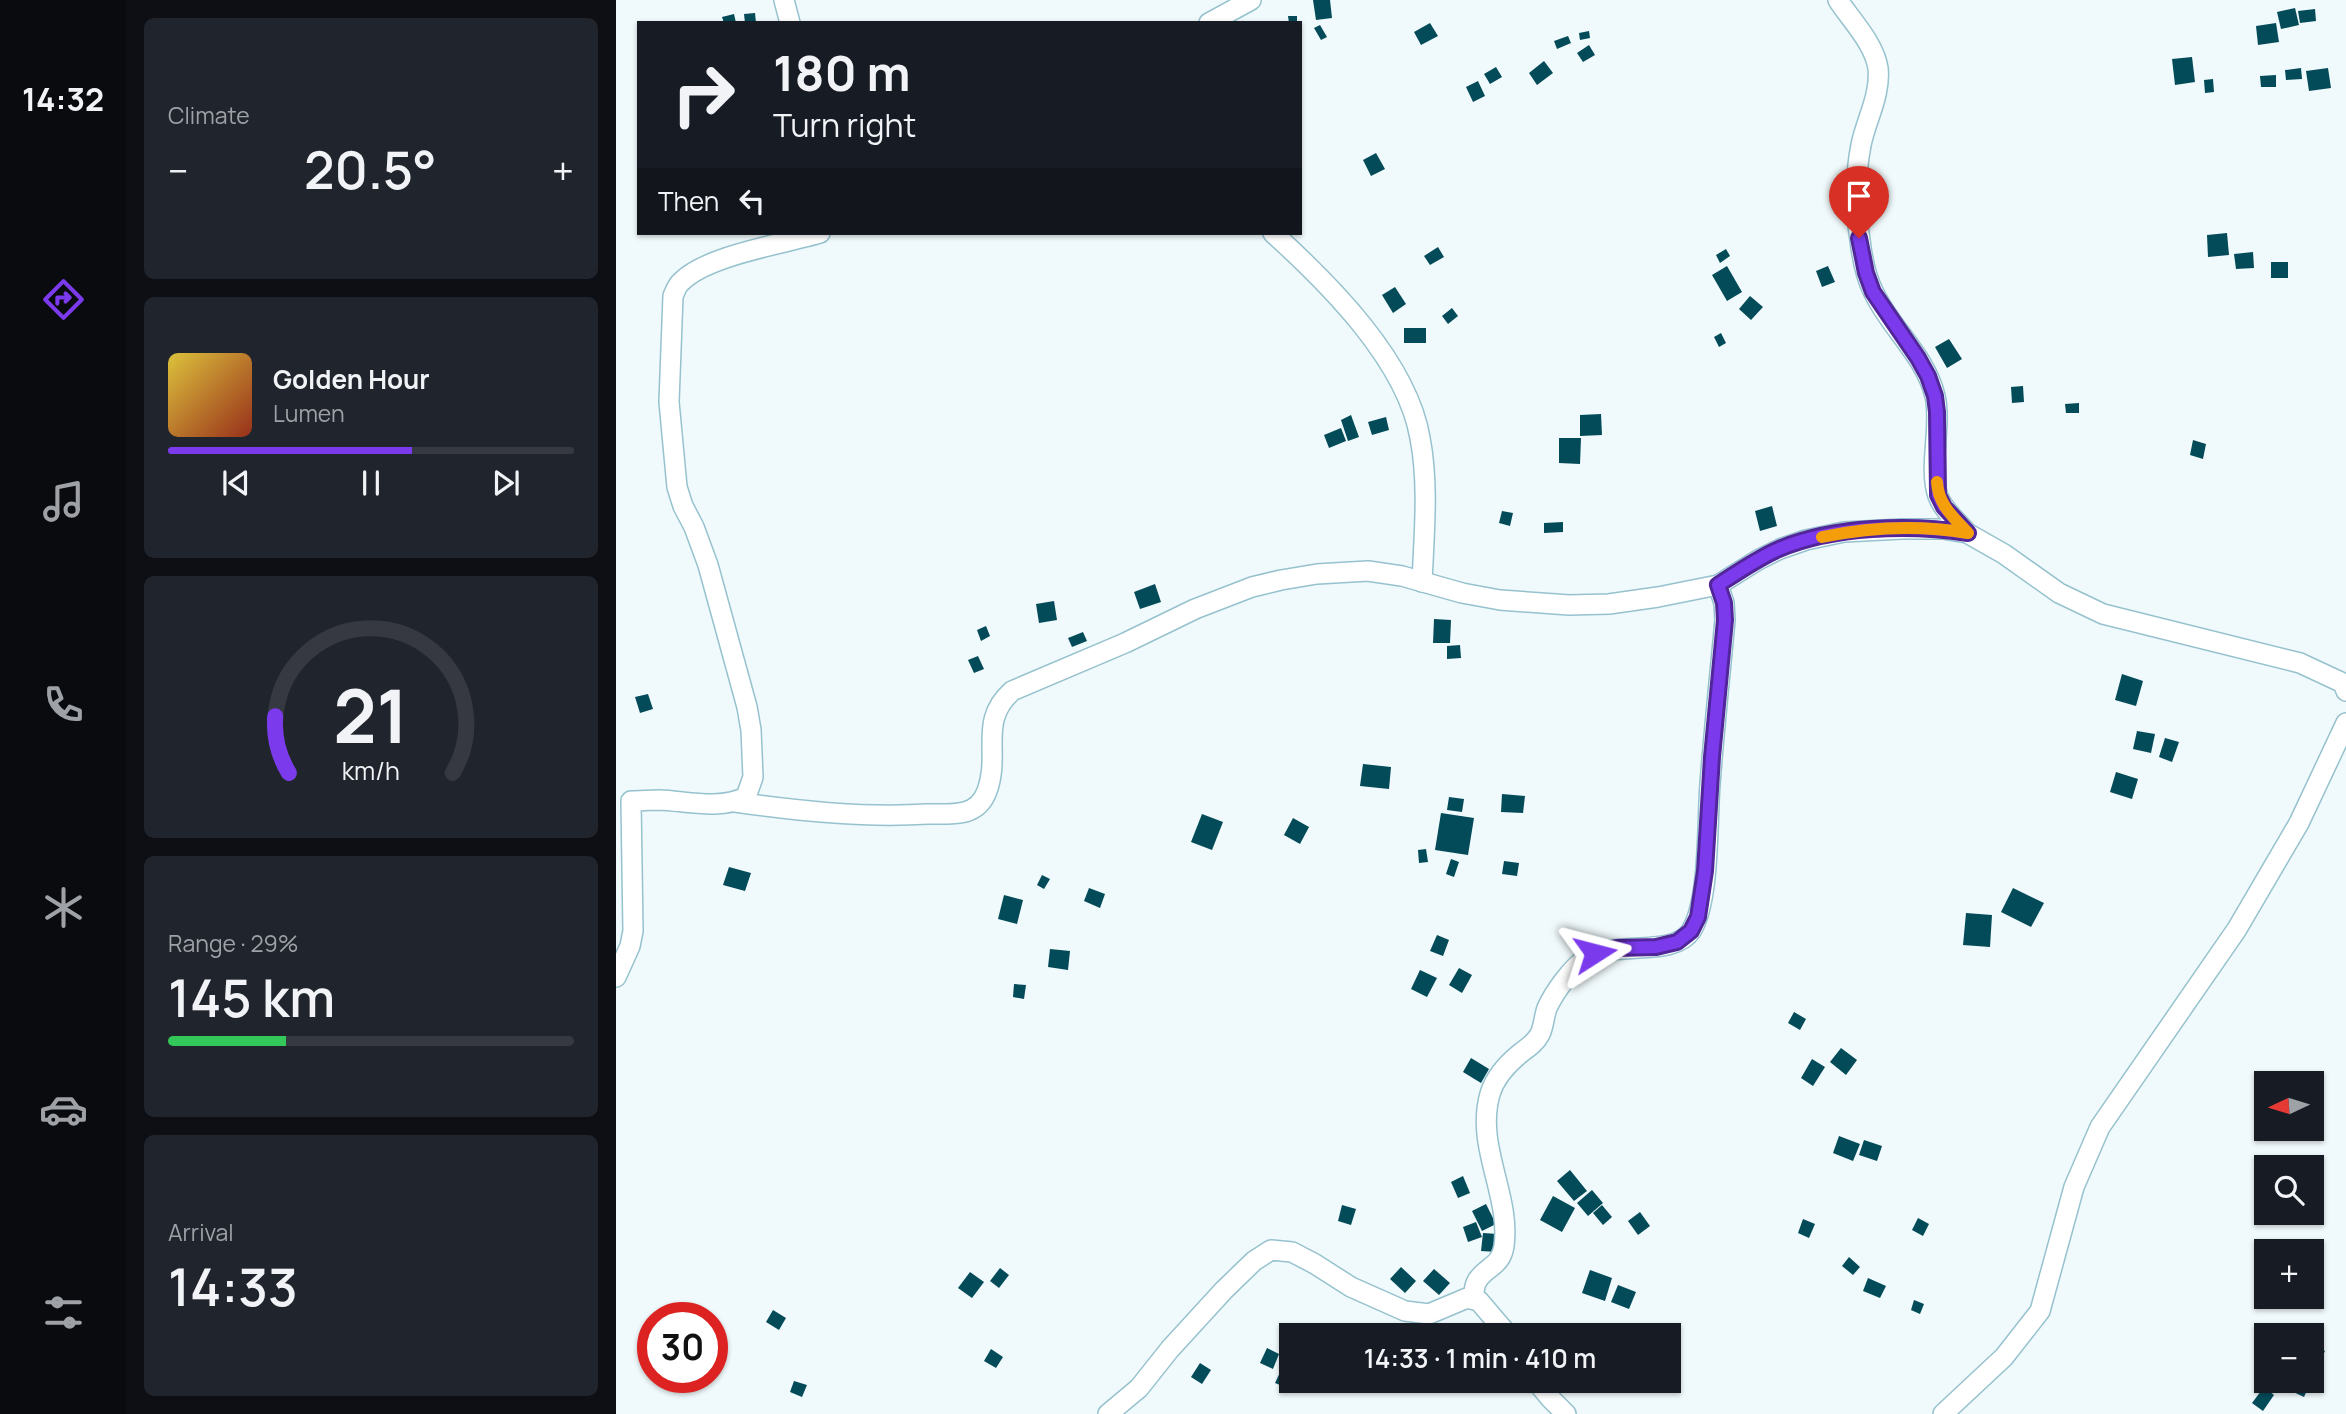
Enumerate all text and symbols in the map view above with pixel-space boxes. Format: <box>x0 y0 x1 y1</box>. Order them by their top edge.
text: 180 m <box>773 39 911 106</box>
icon: right <box>658 49 749 140</box>
text: 14:32 <box>22 77 104 121</box>
text: Climate <box>168 99 250 131</box>
text: Turn right <box>773 103 916 147</box>
text: 20.5° <box>304 134 437 205</box>
text: − <box>168 144 189 196</box>
text: + <box>552 144 574 196</box>
pin <box>1829 166 1889 238</box>
icon: arrive <box>1840 177 1878 215</box>
icon: left <box>733 182 771 220</box>
text: Then <box>658 183 719 219</box>
icon: directions <box>39 275 88 324</box>
text: Golden Hour <box>273 361 430 397</box>
text: Lumen <box>273 397 345 429</box>
icon: previous <box>217 464 255 502</box>
icon: pause <box>352 464 390 502</box>
icon: next <box>487 464 525 502</box>
icon: music <box>39 477 88 526</box>
text: 21 <box>333 665 409 765</box>
icon: phone <box>39 680 88 729</box>
text: km/h <box>342 753 400 788</box>
icon: climate <box>39 883 88 932</box>
position arrow <box>1558 916 1632 990</box>
text: Range · 29% <box>168 927 299 959</box>
text: 145 km <box>168 962 335 1033</box>
north arrow <box>2254 1071 2324 1141</box>
map controls <box>2254 1071 2324 1393</box>
icon: car <box>39 1085 88 1134</box>
button: search <box>2254 1155 2324 1225</box>
text: Arrival <box>168 1216 234 1248</box>
button: + <box>2254 1239 2324 1309</box>
text: 14:33 <box>168 1251 298 1322</box>
icon: filters <box>39 1288 88 1337</box>
speed limit sign: 30 <box>637 1302 728 1393</box>
button: − <box>2254 1323 2324 1393</box>
text: 14:33 · 1 min · 410 m <box>1364 1340 1596 1376</box>

